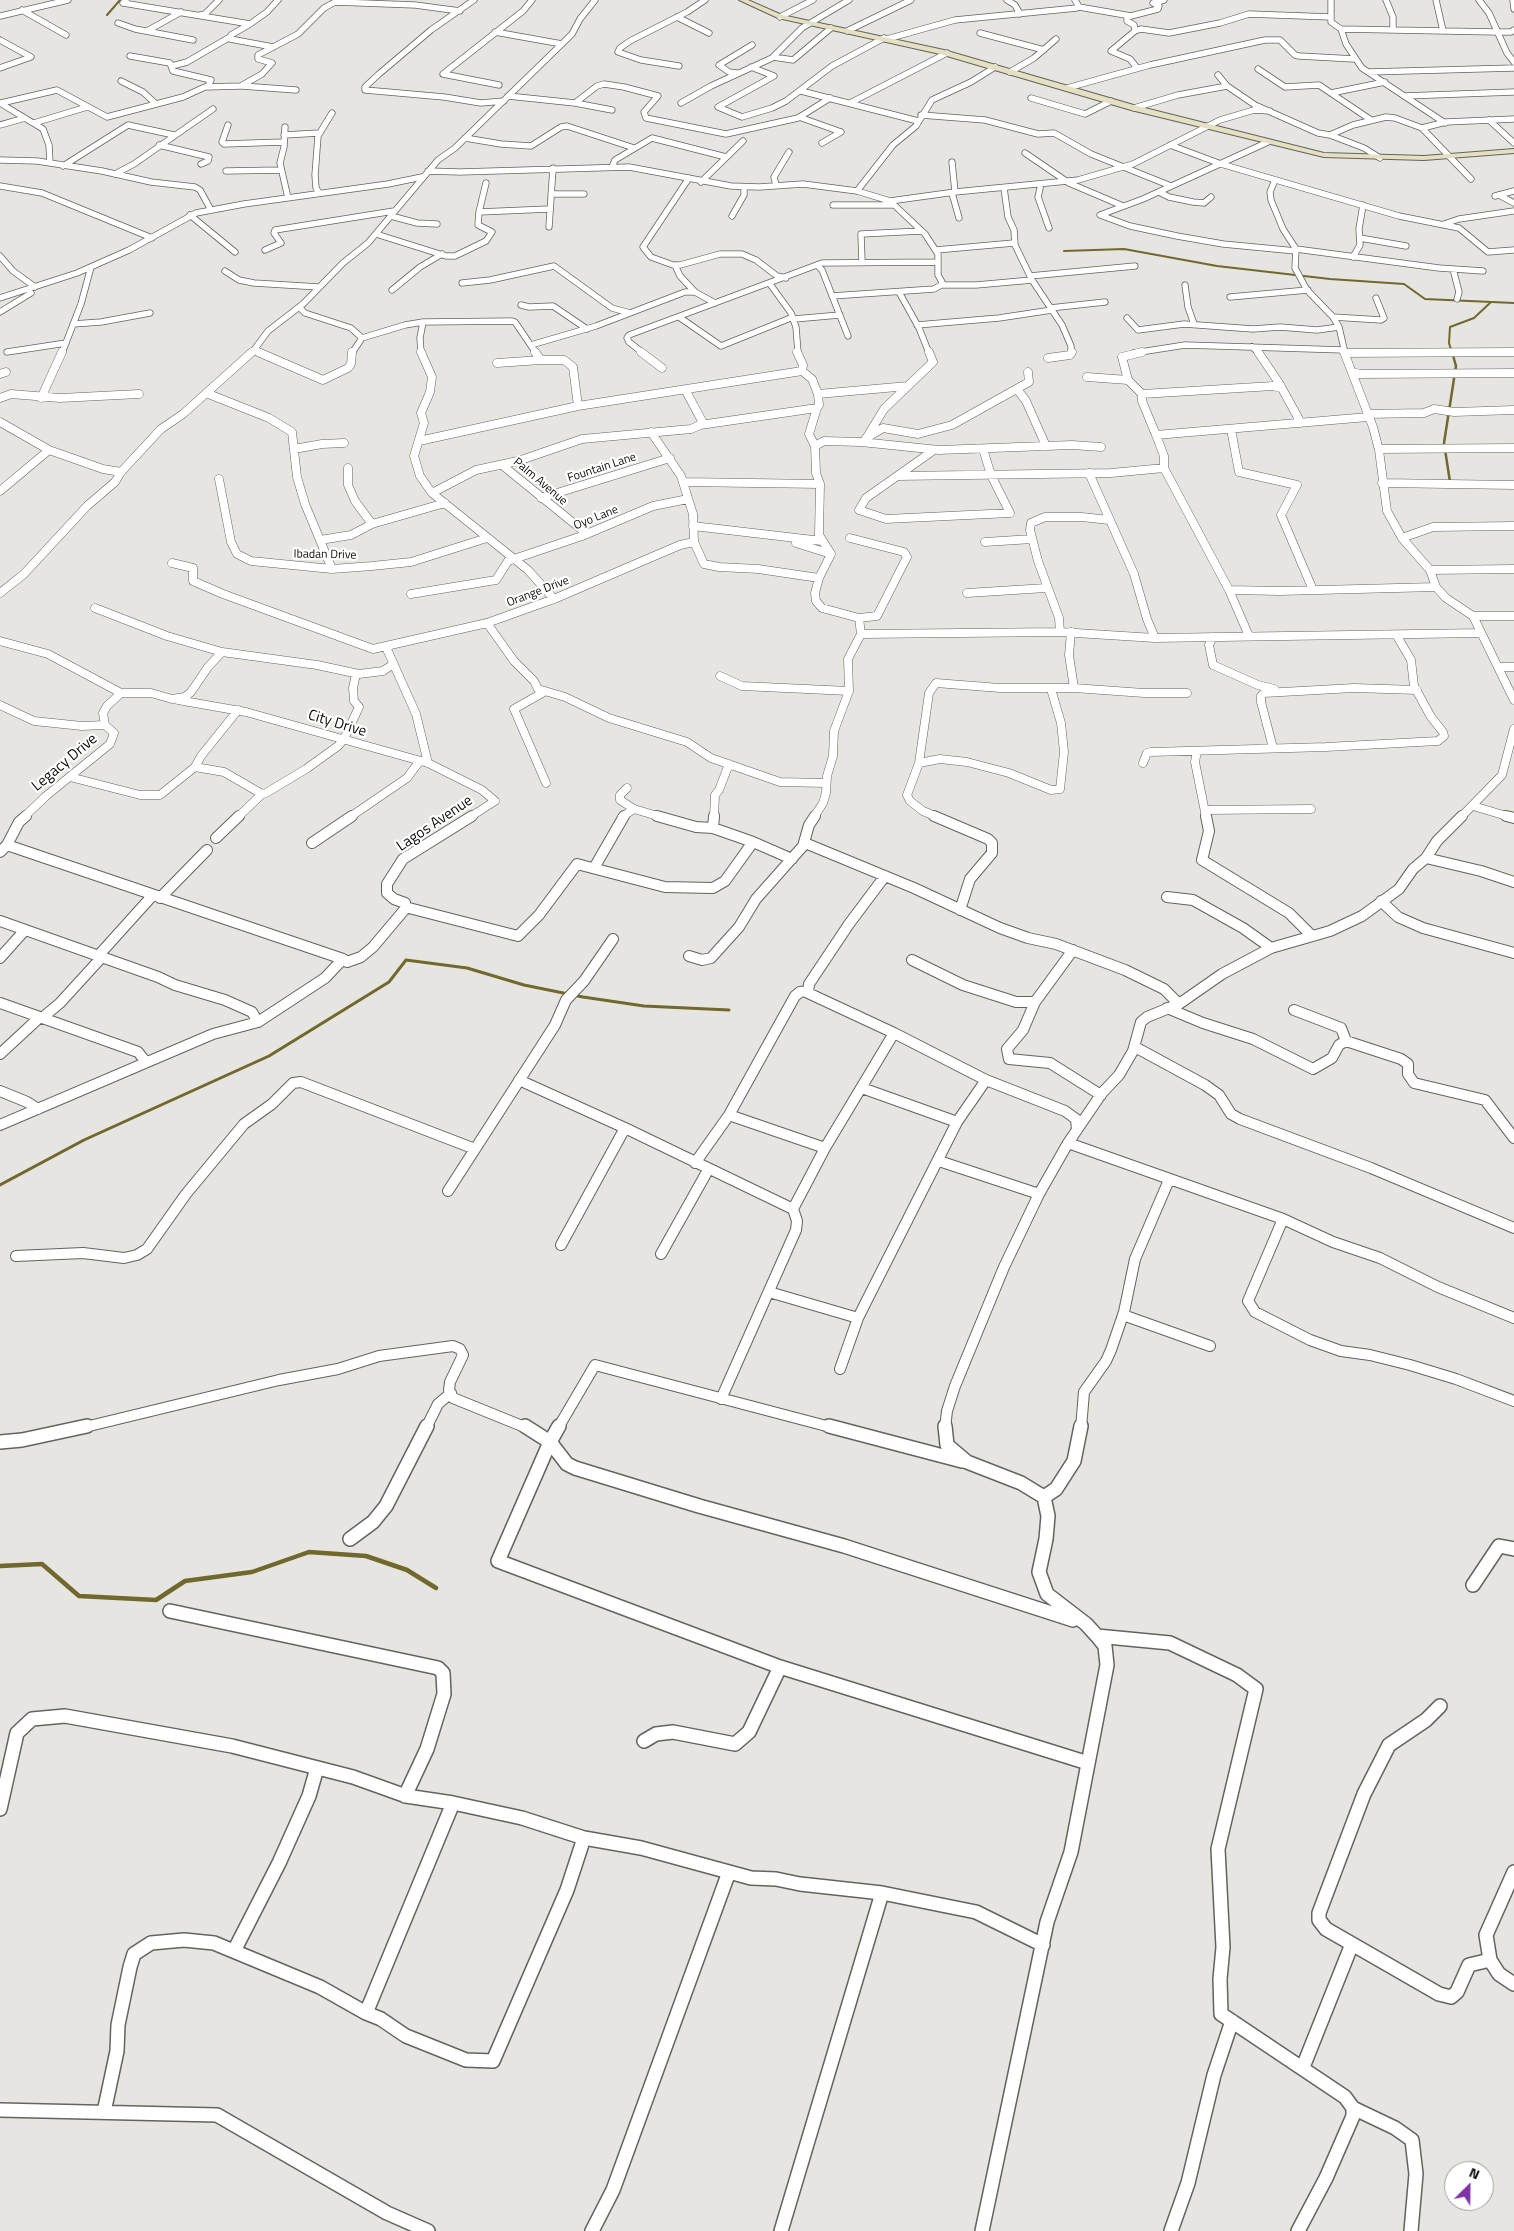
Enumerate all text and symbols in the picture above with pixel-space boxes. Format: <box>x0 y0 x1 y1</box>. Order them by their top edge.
street label: Fountain Lane <box>566 450 638 486</box>
street label: Palm Avenue <box>510 455 570 509</box>
street label: Oyo Lane <box>572 503 620 533</box>
street label: Ibadan Drive <box>293 547 357 563</box>
street label: Orange Drive <box>505 574 571 610</box>
street label: City Drive <box>306 707 368 741</box>
street label: Legacy Drive <box>29 730 101 796</box>
street label: Lagos Avenue <box>394 792 476 856</box>
north arrow <box>1444 2161 1494 2211</box>
text: N <box>1466 2161 1483 2184</box>

